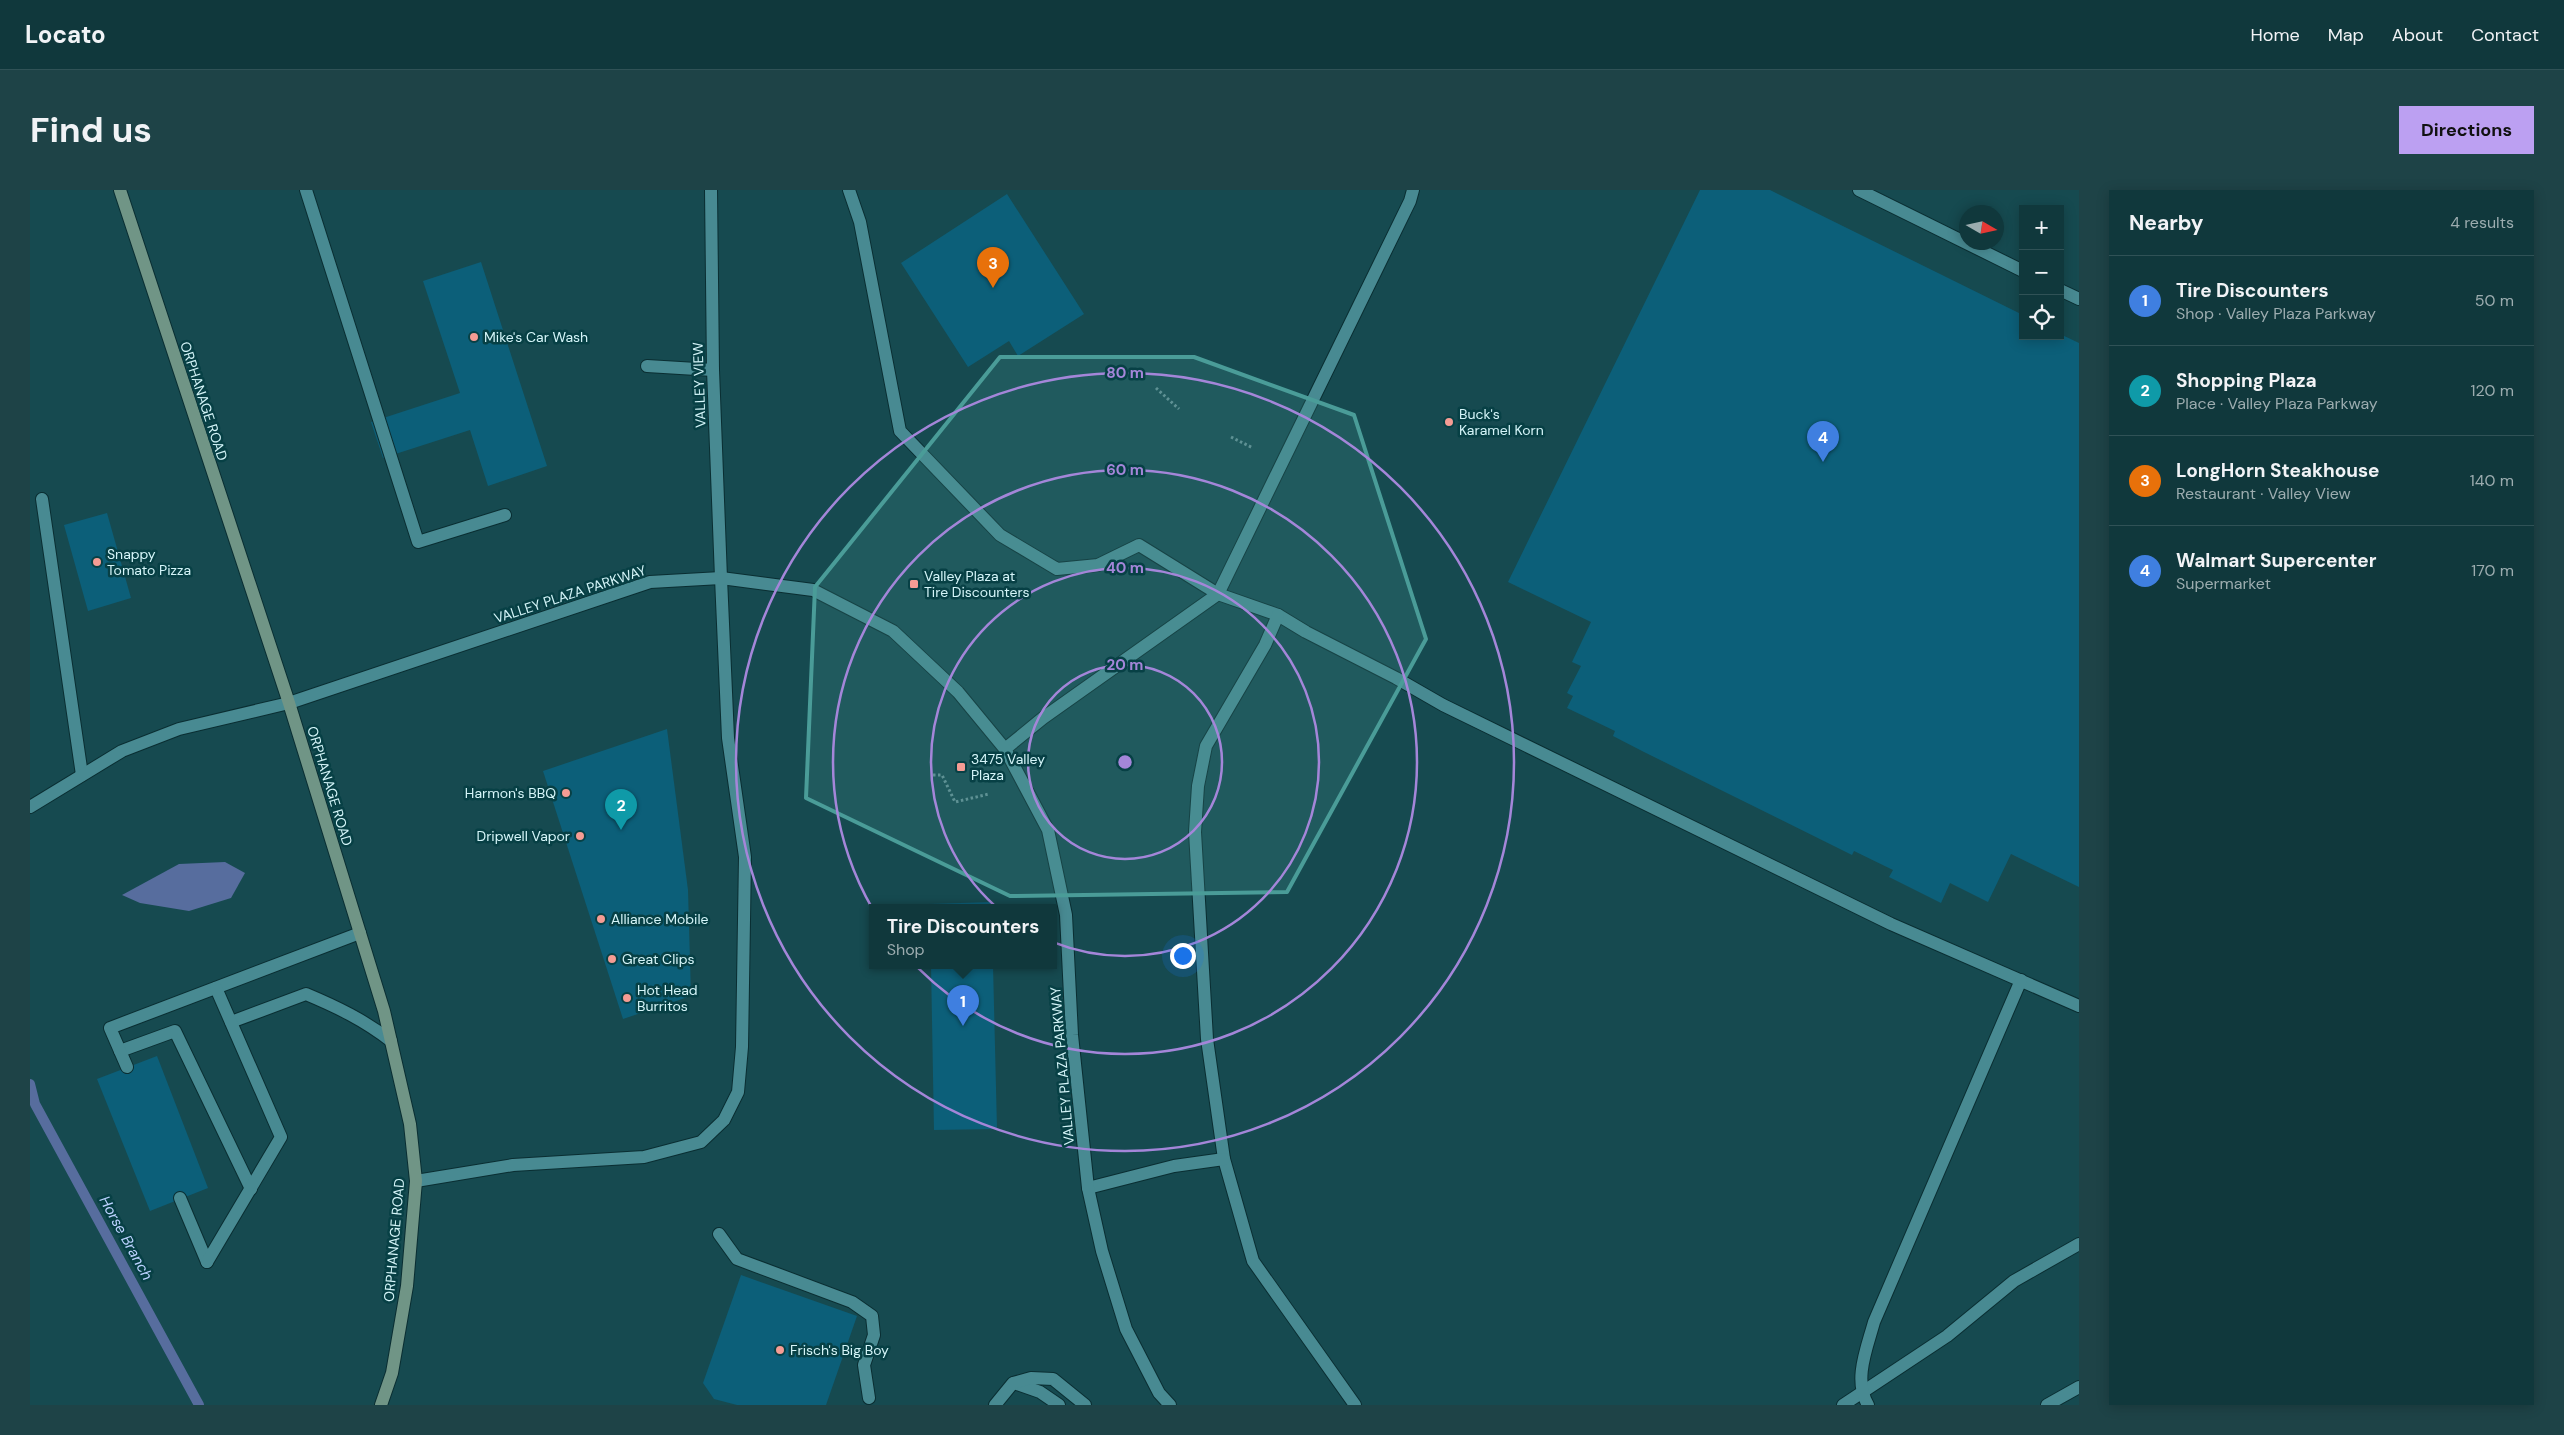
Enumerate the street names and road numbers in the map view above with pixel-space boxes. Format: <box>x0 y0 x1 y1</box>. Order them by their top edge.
street label: ORPHANAGE ROAD <box>176 339 232 463</box>
street label: VALLEY VIEW <box>688 341 709 428</box>
street label: VALLEY PLAZA PARKWAY <box>492 561 648 627</box>
street label: ORPHANAGE ROAD <box>303 724 357 848</box>
street label: VALLEY PLAZA PARKWAY <box>1046 986 1078 1146</box>
street label: ORPHANAGE ROAD <box>380 1177 408 1303</box>

